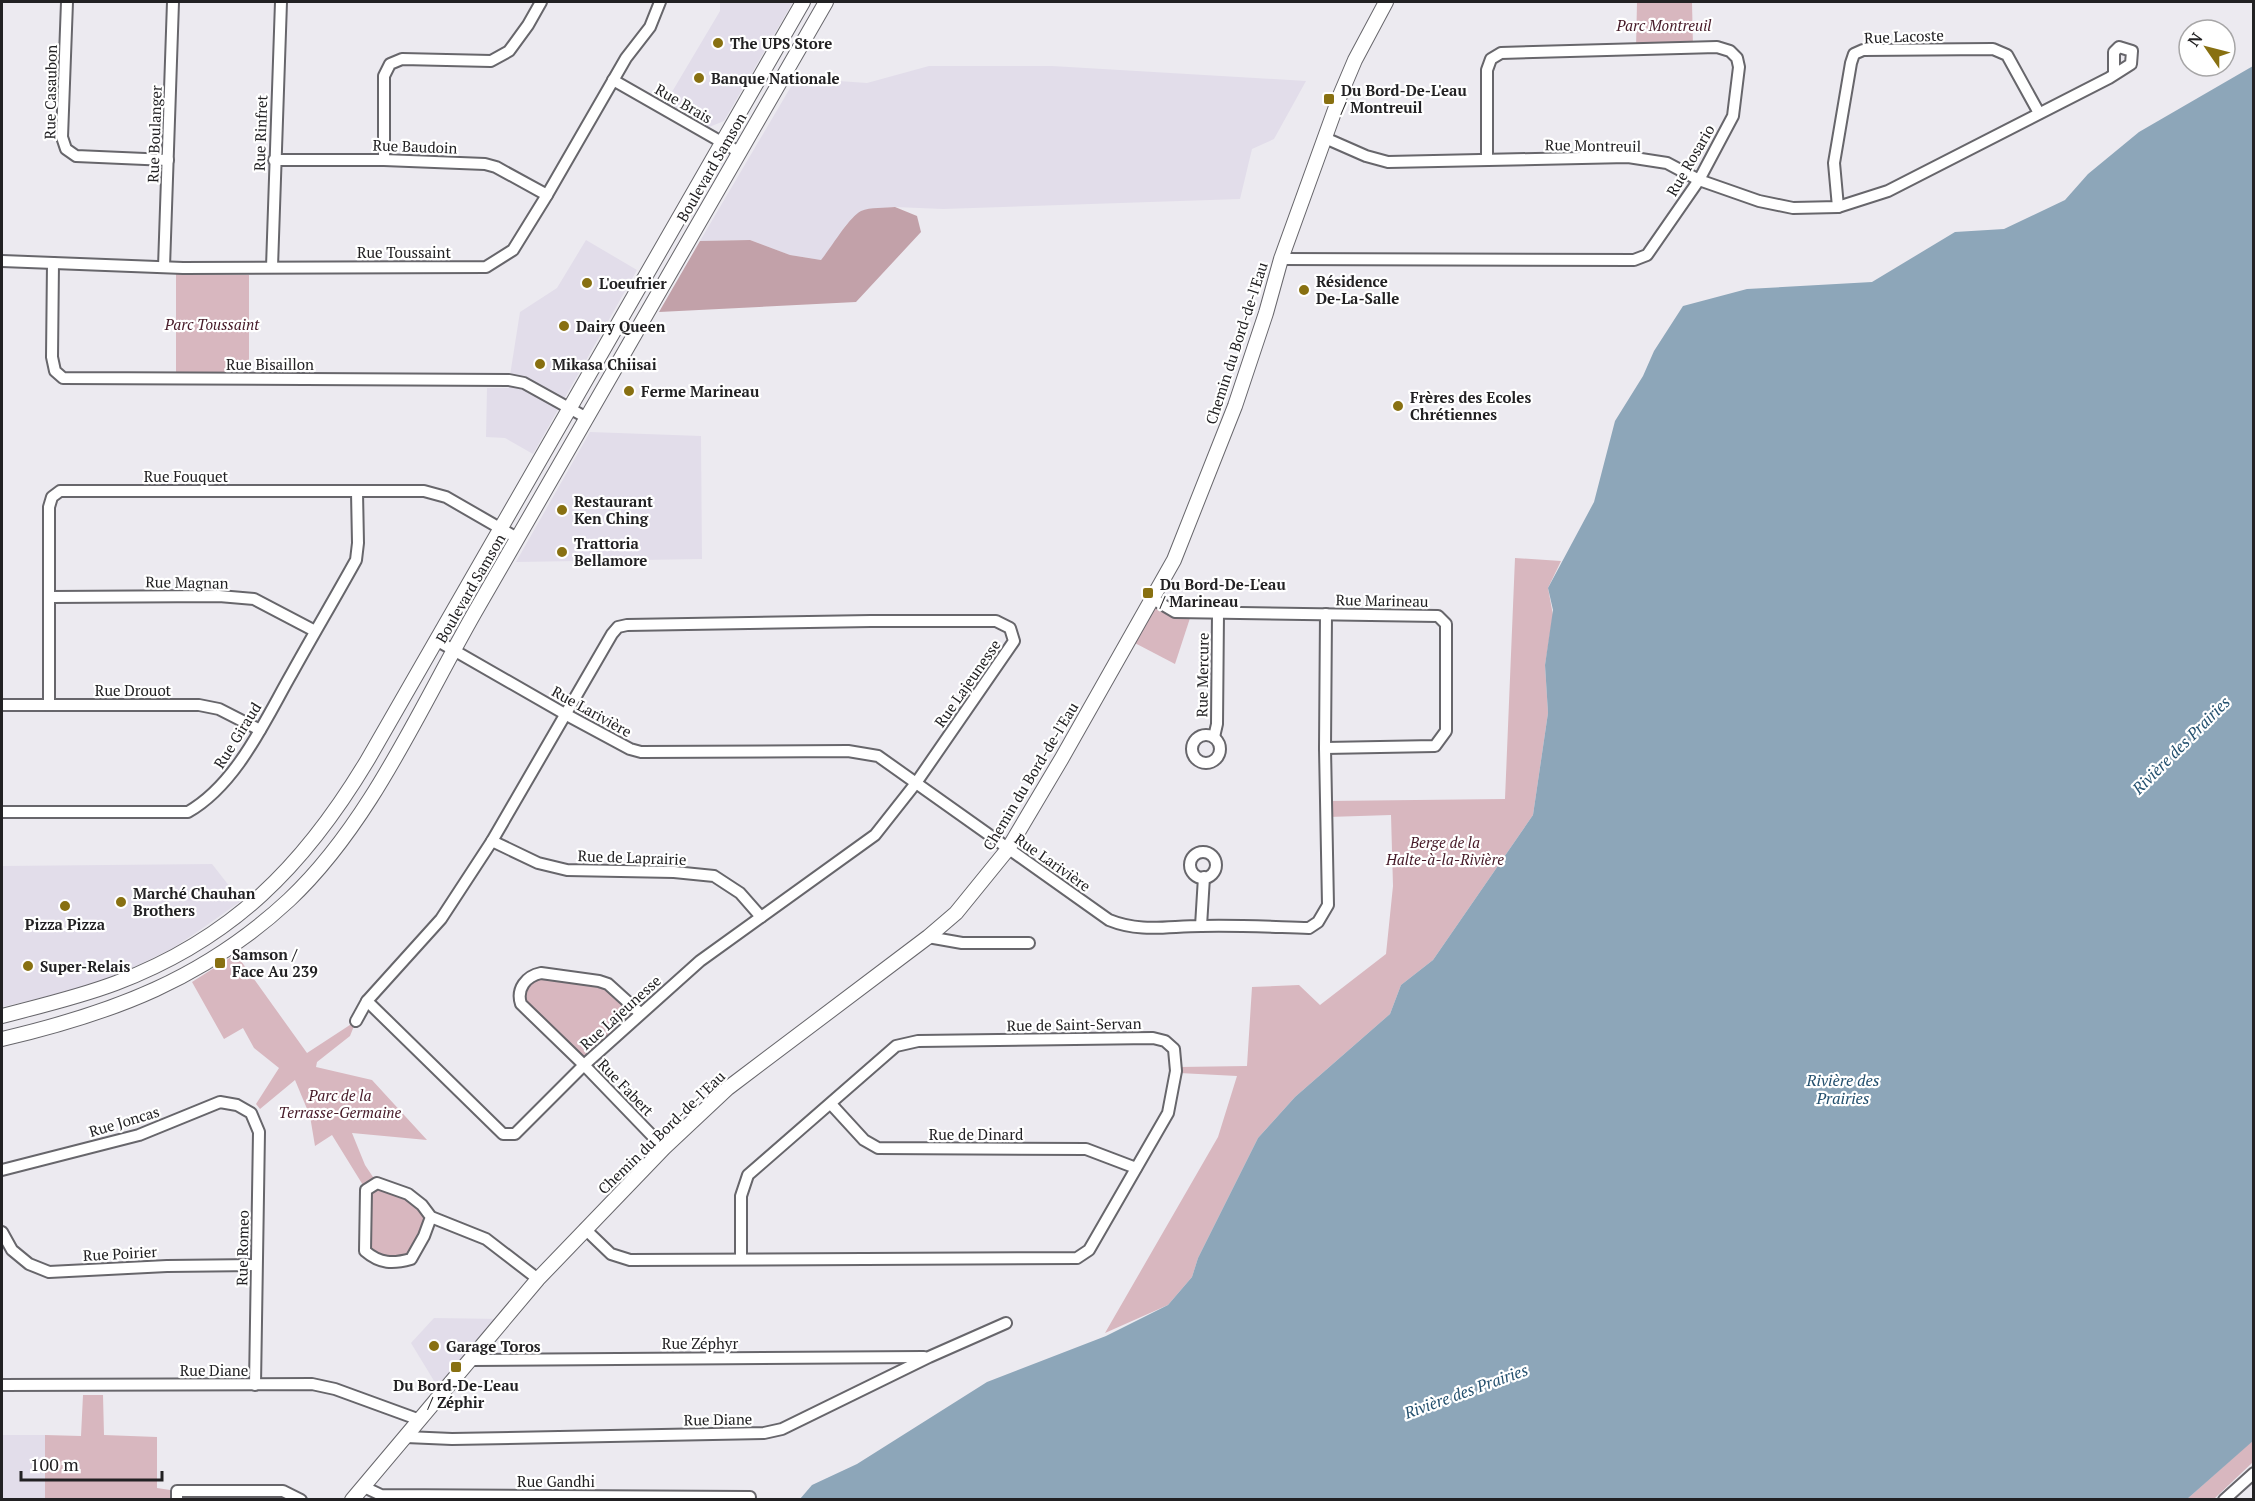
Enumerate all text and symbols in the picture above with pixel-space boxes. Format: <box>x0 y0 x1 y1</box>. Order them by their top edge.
park label: Parc Montreuil <box>1615 15 1712 35</box>
north arrow <box>2177 18 2237 78</box>
street label: Rue Lacoste <box>1864 25 1944 47</box>
text: N <box>2182 28 2207 51</box>
place label: The UPS Store <box>730 33 832 53</box>
marker: The UPS Store <box>711 36 725 50</box>
street label: Rue Casaubon <box>39 44 61 139</box>
place label: Banque Nationale <box>711 68 840 88</box>
marker: Banque Nationale <box>692 71 706 85</box>
street label: Rue Brais <box>652 79 716 127</box>
place label: Du Bord-De-L'eau / Montreuil <box>1340 80 1467 117</box>
street label: Rue Boulanger <box>142 85 166 183</box>
marker: Du Bord-De-L'eau / Montreuil <box>1322 92 1336 106</box>
street label: Rue Rinfret <box>249 94 271 171</box>
street label: Boulevard Samson <box>672 109 750 225</box>
street label: Rue Rosario <box>1661 121 1719 199</box>
street label: Rue Montreuil <box>1545 134 1641 156</box>
street label: Rue Baudoin <box>372 135 458 157</box>
street label: Rue Toussaint <box>357 242 452 262</box>
street label: Chemin du Bord-de-l'Eau <box>1200 259 1272 427</box>
place label: Résidence De-La-Salle <box>1316 271 1399 308</box>
place label: L'oeufrier <box>599 273 667 293</box>
marker: L'oeufrier <box>580 276 594 290</box>
marker: Résidence De-La-Salle <box>1297 283 1311 297</box>
park label: Parc Toussaint <box>164 314 260 334</box>
place label: Dairy Queen <box>576 316 666 336</box>
marker: Dairy Queen <box>557 319 571 333</box>
street label: Rue Bisaillon <box>226 354 314 374</box>
place label: Mikasa Chiisai <box>552 354 657 374</box>
marker: Mikasa Chiisai <box>533 357 547 371</box>
place label: Ferme Marineau <box>641 381 760 401</box>
marker: Ferme Marineau <box>622 384 636 398</box>
place label: Frères des Ecoles Chrétiennes <box>1410 387 1531 424</box>
marker: Frères des Ecoles Chrétiennes <box>1391 399 1405 413</box>
street label: Rue Fouquet <box>144 466 229 486</box>
place label: Restaurant Ken Ching <box>574 491 653 528</box>
marker: Restaurant Ken Ching <box>555 503 569 517</box>
street label: Boulevard Samson <box>431 530 509 646</box>
place label: Trattoria Bellamore <box>574 533 647 570</box>
marker: Trattoria Bellamore <box>555 545 569 559</box>
street label: Rue Magnan <box>145 571 229 593</box>
place label: Du Bord-De-L'eau / Marineau <box>1159 574 1286 611</box>
marker: Du Bord-De-L'eau / Marineau <box>1141 586 1155 600</box>
street label: Rue Marineau <box>1335 589 1429 611</box>
street label: Rue Mercure <box>1191 633 1213 717</box>
street label: Rue Lajeunesse <box>929 635 1005 731</box>
street label: Rue Drouot <box>95 680 172 700</box>
street label: Rue Larivière <box>548 681 636 741</box>
water label: Rivière des Prairies <box>2127 691 2235 799</box>
street label: Rue Giraud <box>209 698 265 772</box>
street label: Chemin du Bord-de-l'Eau <box>978 698 1082 854</box>
street label: Rue Larivière <box>1011 828 1095 896</box>
park label: Berge de la Halte-à-la-Rivière <box>1385 832 1504 869</box>
street label: Rue de Laprairie <box>577 845 687 869</box>
place label: Marché Chauhan Brothers <box>133 883 256 920</box>
marker: Marché Chauhan Brothers <box>114 895 128 909</box>
marker: Pizza Pizza <box>58 899 72 913</box>
place label: Pizza Pizza <box>25 914 106 934</box>
place label: Samson / Face Au 239 <box>232 944 318 981</box>
place label: Super-Relais <box>40 956 131 976</box>
marker: Samson / Face Au 239 <box>213 956 227 970</box>
marker: Super-Relais <box>21 959 35 973</box>
street label: Rue Lajeunesse <box>575 970 665 1054</box>
street label: Rue de Saint-Servan <box>1006 1013 1142 1035</box>
street label: Rue Fabert <box>594 1054 659 1120</box>
street label: Chemin du Bord-de-l'Eau <box>593 1066 729 1198</box>
water label: Rivière des Prairies <box>1805 1069 1880 1109</box>
park label: Parc de la Terrasse-Germaine <box>279 1085 402 1122</box>
street label: Rue Joncas <box>86 1101 162 1141</box>
street label: Rue de Dinard <box>929 1124 1023 1144</box>
street label: Rue Romeo <box>231 1210 253 1286</box>
street label: Rue Poirier <box>82 1241 158 1265</box>
street label: Rue Zéphyr <box>662 1333 738 1353</box>
place label: Garage Toros <box>446 1336 541 1356</box>
marker: Garage Toros <box>427 1339 441 1353</box>
water label: Rivière des Prairies <box>1400 1358 1531 1424</box>
street label: Rue Diane <box>180 1360 248 1380</box>
marker: Du Bord-De-L'eau / Zéphir <box>449 1360 463 1374</box>
place label: Du Bord-De-L'eau / Zéphir <box>393 1375 520 1412</box>
street label: Rue Diane <box>684 1408 752 1430</box>
scale bar <box>21 1444 162 1482</box>
text: 100 m <box>30 1452 79 1476</box>
street label: Rue Gandhi <box>517 1471 595 1491</box>

